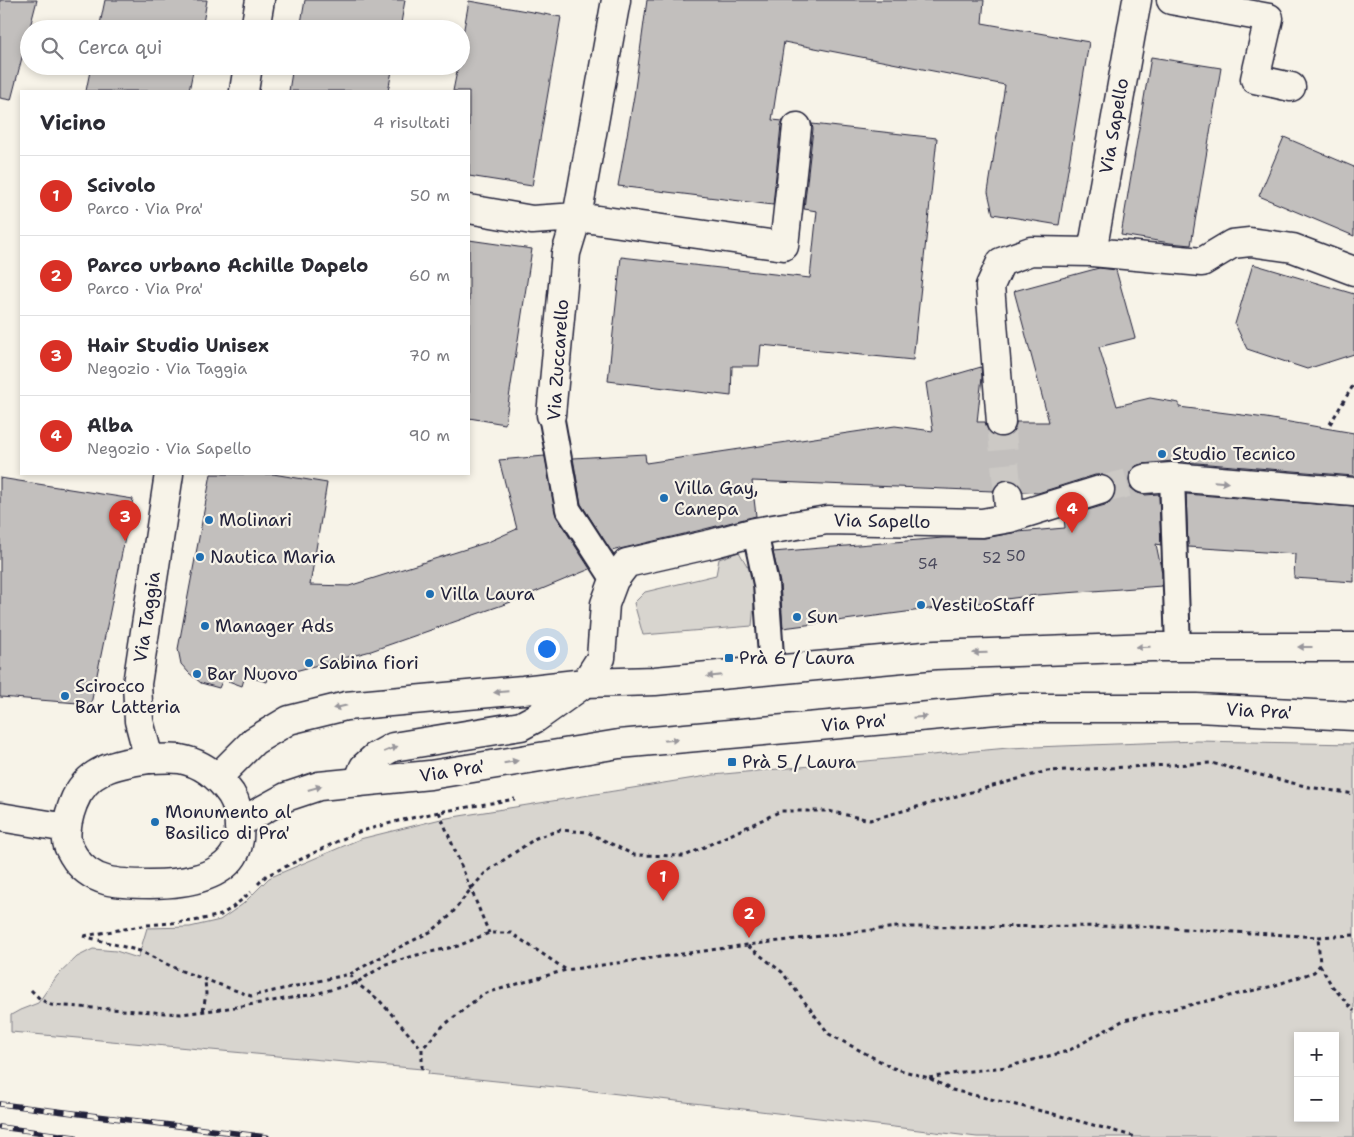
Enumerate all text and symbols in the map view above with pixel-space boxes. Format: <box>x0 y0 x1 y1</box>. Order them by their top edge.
search box <box>20 20 470 75</box>
icon: search <box>38 34 66 62</box>
text: Cerca qui <box>78 35 162 60</box>
street label: Via Sapello <box>1094 76 1134 176</box>
text: Vicino <box>40 109 106 137</box>
text: 4 risultati <box>373 112 450 133</box>
text: Scivolo <box>87 173 156 198</box>
text: 1 <box>52 185 60 206</box>
text: 50 m <box>410 185 450 206</box>
text: Parco · Via Pra' <box>87 198 203 219</box>
text: Parco urbano Achille Dapelo <box>87 253 368 278</box>
text: 2 <box>50 265 62 286</box>
text: 60 m <box>409 265 450 286</box>
text: Parco · Via Pra' <box>87 278 203 299</box>
street label: Via Zuccarello <box>542 298 574 422</box>
text: Hair Studio Unisex <box>87 333 269 358</box>
text: 3 <box>50 345 62 366</box>
text: 70 m <box>409 345 450 366</box>
text: Negozio · Via Taggia <box>87 358 247 379</box>
text: Alba <box>87 413 133 438</box>
text: 4 <box>50 425 62 446</box>
text: 90 m <box>409 425 450 446</box>
text: Negozio · Via Sapello <box>87 438 251 459</box>
place label: Studio Tecnico <box>1172 442 1296 466</box>
marker: Studio Tecnico <box>1156 448 1168 460</box>
place label: Villa Gay, Canepa <box>674 476 759 521</box>
one-way arrow <box>1213 478 1229 486</box>
marker: Villa Gay, Canepa <box>658 492 670 504</box>
pin: 4 <box>1056 492 1088 533</box>
pin: 3 <box>109 500 141 541</box>
place label: Molinari <box>219 508 292 532</box>
street label: Via Sapello <box>833 508 931 534</box>
marker: Molinari <box>203 514 215 526</box>
place label: Nautica Maria <box>210 545 335 569</box>
house number: 50 <box>1006 546 1026 566</box>
house number: 52 <box>983 548 1001 568</box>
marker: Nautica Maria <box>194 551 206 563</box>
house number: 54 <box>918 554 938 574</box>
street label: Via Taggia <box>128 570 166 664</box>
place label: Villa Laura <box>440 582 535 606</box>
marker: Villa Laura <box>424 588 436 600</box>
place label: VestiLoStaff <box>931 593 1035 617</box>
marker: VestiLoStaff <box>915 599 927 611</box>
place label: Sun <box>807 605 838 629</box>
marker: Sun <box>791 611 803 623</box>
place label: Manager Ads <box>215 614 334 638</box>
marker: Manager Ads <box>199 620 211 632</box>
your location <box>534 636 560 662</box>
one-way arrow <box>1135 643 1151 651</box>
one-way arrow <box>1297 643 1313 651</box>
place label: Prà 6 / Laura <box>739 646 854 670</box>
one-way arrow <box>972 650 988 658</box>
place label: Sabina fiori <box>319 651 419 675</box>
marker: Prà 6 / Laura <box>723 652 735 664</box>
marker: Sabina fiori <box>303 657 315 669</box>
place label: Bar Nuovo <box>207 662 298 686</box>
marker: Bar Nuovo <box>191 668 203 680</box>
one-way arrow <box>706 672 722 680</box>
place label: Scirocco Bar Latteria <box>75 674 180 719</box>
one-way arrow <box>493 688 509 696</box>
marker: Scirocco Bar Latteria <box>59 690 71 702</box>
street label: Via Pra' <box>1225 697 1293 725</box>
one-way arrow <box>331 704 347 712</box>
street label: Via Pra' <box>820 708 888 738</box>
one-way arrow <box>913 713 929 721</box>
one-way arrow <box>664 735 680 743</box>
one-way arrow <box>384 745 398 753</box>
place label: Prà 5 / Laura <box>742 750 856 774</box>
street label: Via Pra' <box>418 754 486 788</box>
marker: Prà 5 / Laura <box>726 756 738 768</box>
one-way arrow <box>503 757 519 765</box>
one-way arrow <box>307 784 323 792</box>
place label: Monumento al Basilico di Pra' <box>165 800 292 845</box>
marker: Monumento al Basilico di Pra' <box>149 816 161 828</box>
pin: 1 <box>647 860 679 901</box>
pin: 2 <box>733 897 765 938</box>
map controls <box>1294 1032 1339 1122</box>
button: + <box>1294 1032 1339 1077</box>
button: − <box>1294 1077 1339 1122</box>

